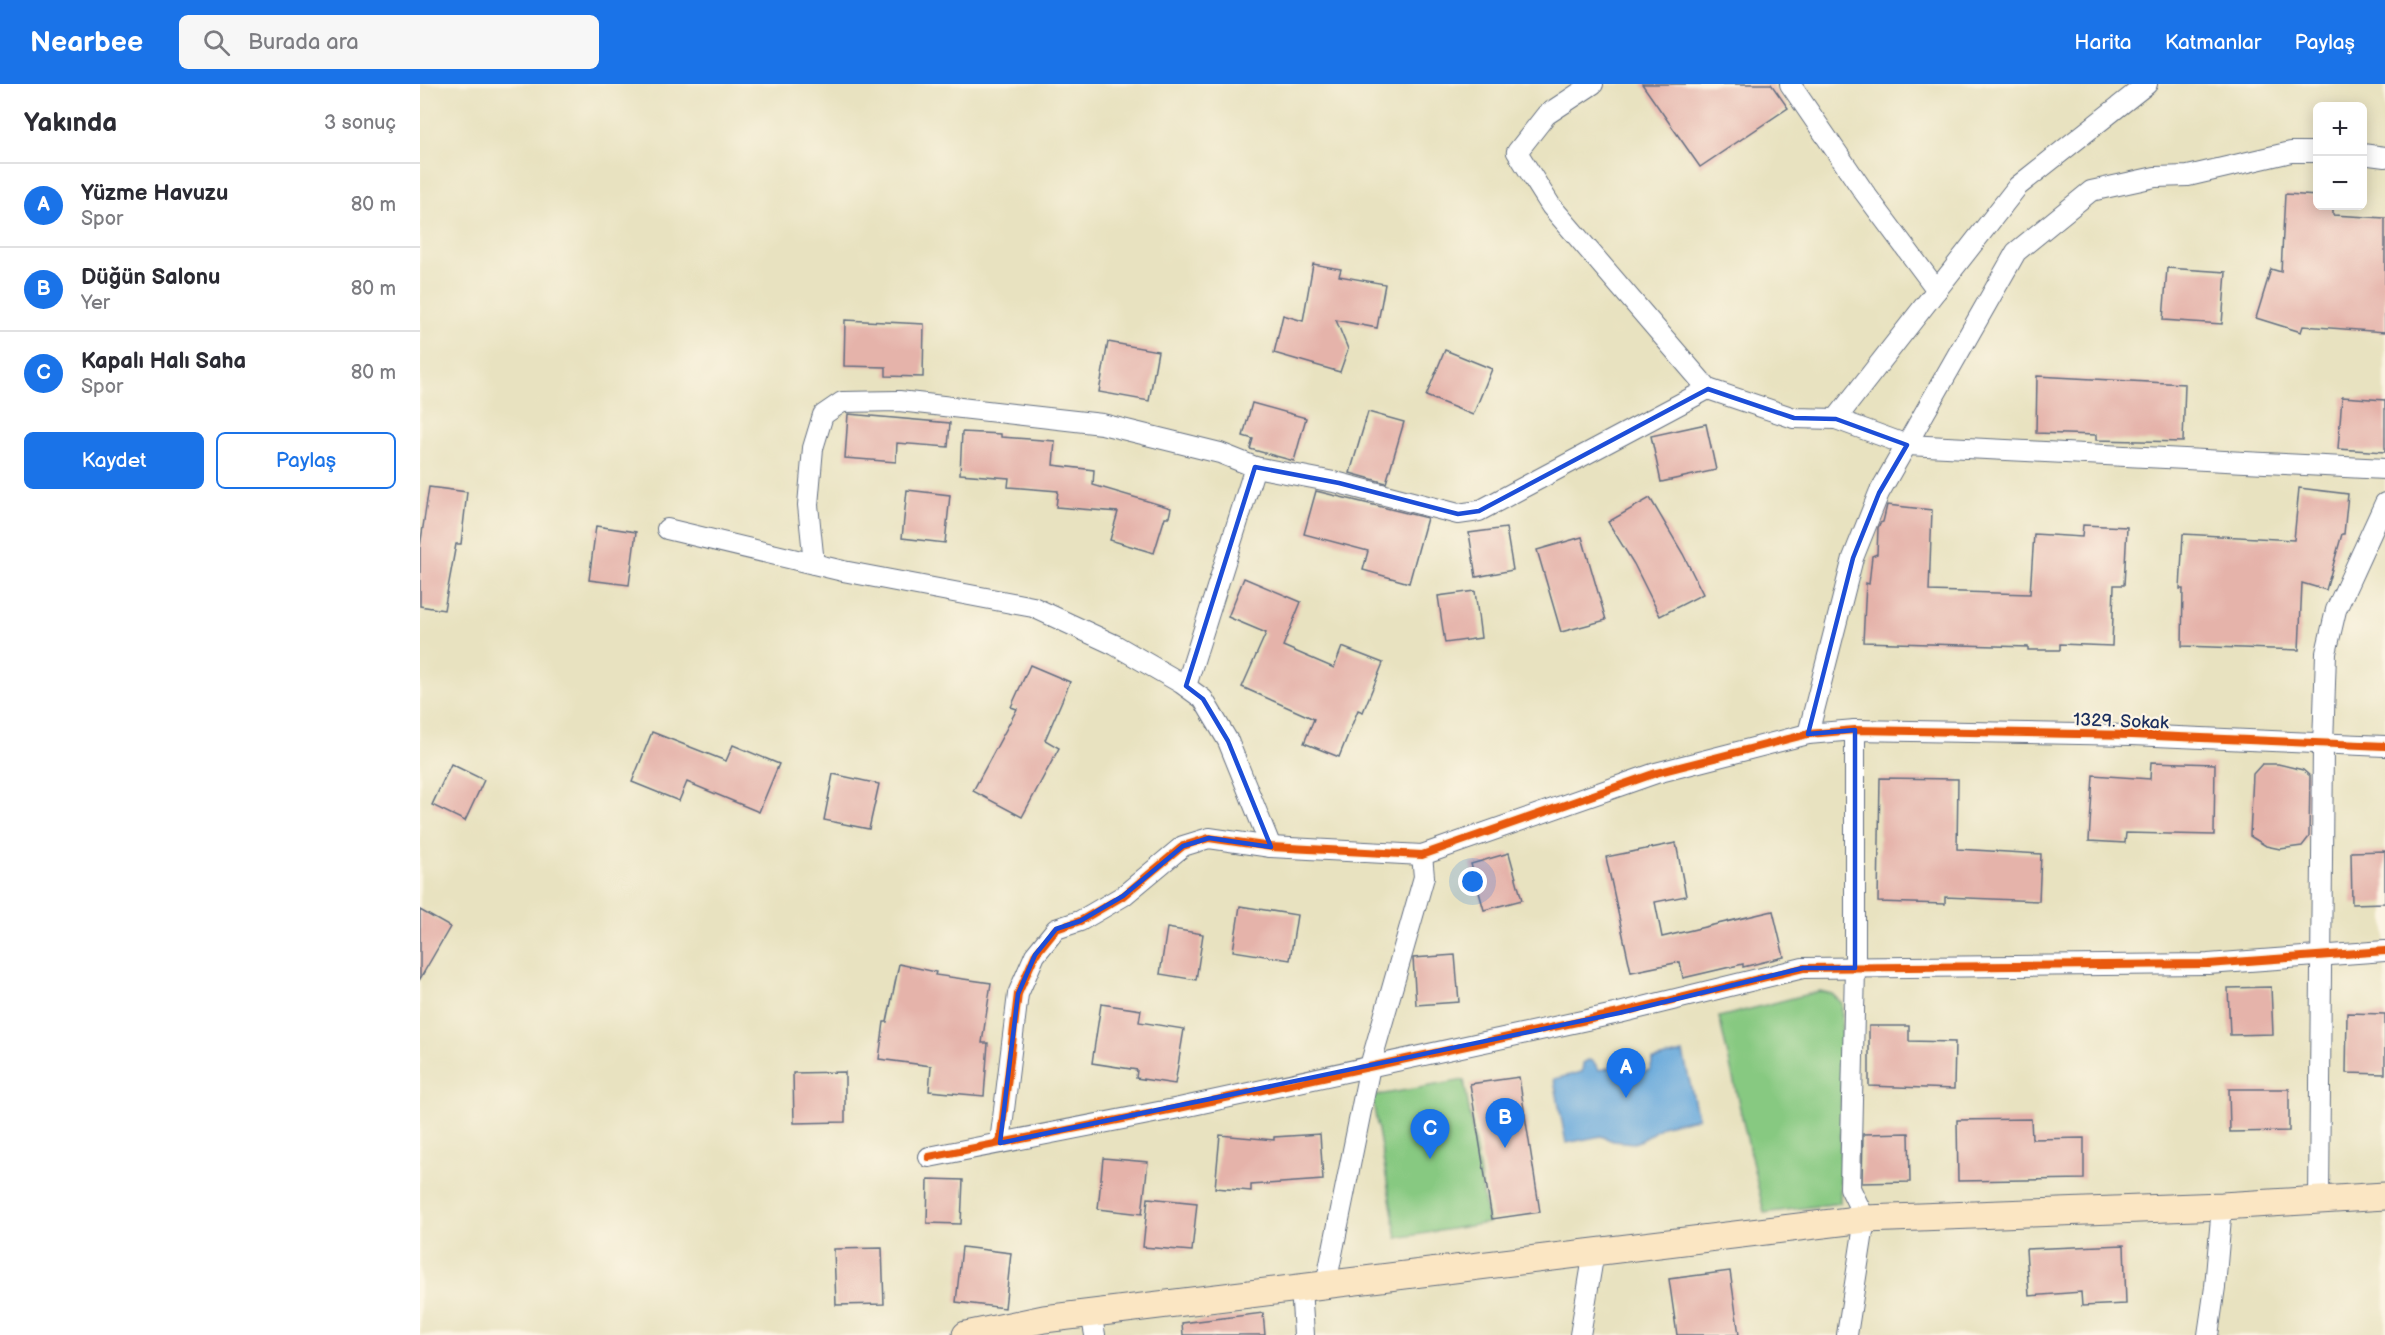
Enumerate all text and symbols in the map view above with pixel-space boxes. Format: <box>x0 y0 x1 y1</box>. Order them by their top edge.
search box <box>179 15 599 69</box>
text: Nearbee <box>30 26 143 59</box>
icon: search <box>200 26 233 59</box>
text: Burada ara <box>248 29 359 56</box>
text: Harita <box>2074 30 2132 55</box>
text: Katmanlar <box>2165 30 2261 55</box>
text: Paylaş <box>2294 30 2355 55</box>
map controls <box>2313 102 2367 210</box>
button: + <box>2313 102 2367 156</box>
text: Yakında <box>24 108 117 139</box>
text: 3 sonuç <box>324 111 396 135</box>
button: − <box>2313 156 2367 210</box>
text: Yüzme Havuzu <box>81 180 228 207</box>
text: A <box>37 193 50 217</box>
text: 80 m <box>351 193 396 217</box>
text: Spor <box>81 207 123 231</box>
text: Düğün Salonu <box>81 264 220 291</box>
text: B <box>36 277 51 301</box>
text: 80 m <box>351 277 396 301</box>
text: Yer <box>81 291 110 315</box>
text: Kapalı Halı Saha <box>81 348 246 375</box>
text: C <box>36 361 51 385</box>
text: 80 m <box>351 361 396 385</box>
text: Spor <box>81 375 123 399</box>
button: Kaydet <box>24 432 204 489</box>
button: Paylaş <box>216 432 396 489</box>
street label: 1329. Sokak <box>2073 709 2169 734</box>
your location <box>1458 867 1487 896</box>
pin: A <box>1606 1048 1646 1098</box>
pin: B <box>1486 1098 1524 1148</box>
pin: C <box>1410 1110 1450 1159</box>

